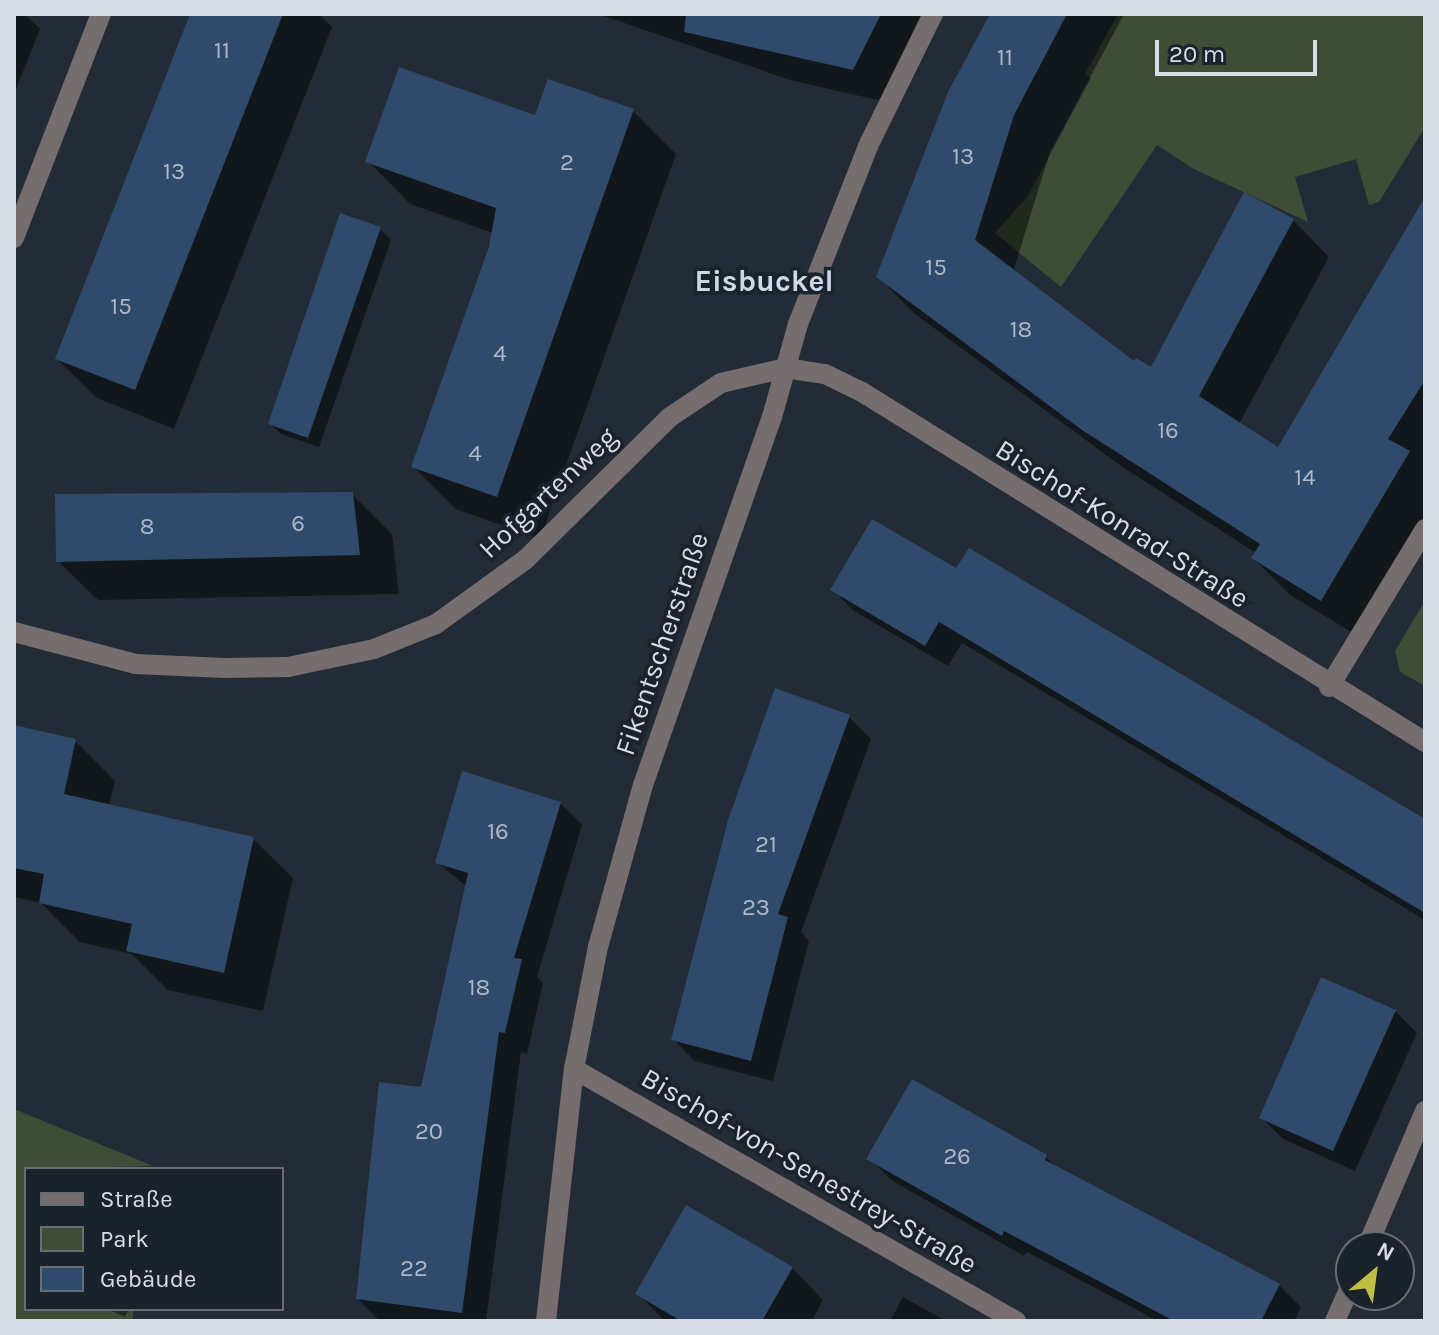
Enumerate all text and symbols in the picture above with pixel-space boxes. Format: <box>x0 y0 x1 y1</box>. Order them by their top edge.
scale bar <box>1159 24 1321 74</box>
house number: 11 <box>214 37 230 65</box>
text: 20 m <box>1169 40 1225 68</box>
house number: 11 <box>997 44 1013 72</box>
house number: 13 <box>952 143 974 171</box>
house number: 2 <box>560 149 574 177</box>
house number: 13 <box>163 158 185 186</box>
house number: 15 <box>925 254 947 282</box>
district label: Eisbuckel <box>694 263 834 299</box>
house number: 15 <box>110 293 132 321</box>
house number: 18 <box>1010 316 1032 344</box>
house number: 4 <box>493 340 507 368</box>
house number: 16 <box>1157 417 1179 445</box>
street label: Hofgartenweg <box>472 421 624 565</box>
street label: Bischof-Konrad-Straße <box>989 432 1255 616</box>
house number: 4 <box>468 440 482 468</box>
house number: 14 <box>1294 464 1316 492</box>
house number: 6 <box>291 510 305 538</box>
house number: 8 <box>140 513 154 541</box>
street label: Fikentscherstraße <box>608 528 716 760</box>
house number: 16 <box>487 818 509 846</box>
house number: 21 <box>755 831 777 859</box>
house number: 23 <box>742 894 770 922</box>
house number: 18 <box>468 974 490 1002</box>
street label: Bischof-von-Senestrey-Straße <box>635 1061 983 1281</box>
house number: 20 <box>415 1118 443 1146</box>
house number: 26 <box>943 1143 971 1171</box>
legend <box>24 1167 284 1311</box>
text: Straße <box>100 1185 172 1213</box>
text: Park <box>100 1225 149 1253</box>
north arrow <box>1335 1231 1415 1311</box>
text: N <box>1372 1237 1399 1267</box>
house number: 22 <box>400 1255 428 1283</box>
text: Gebäude <box>100 1265 196 1293</box>

